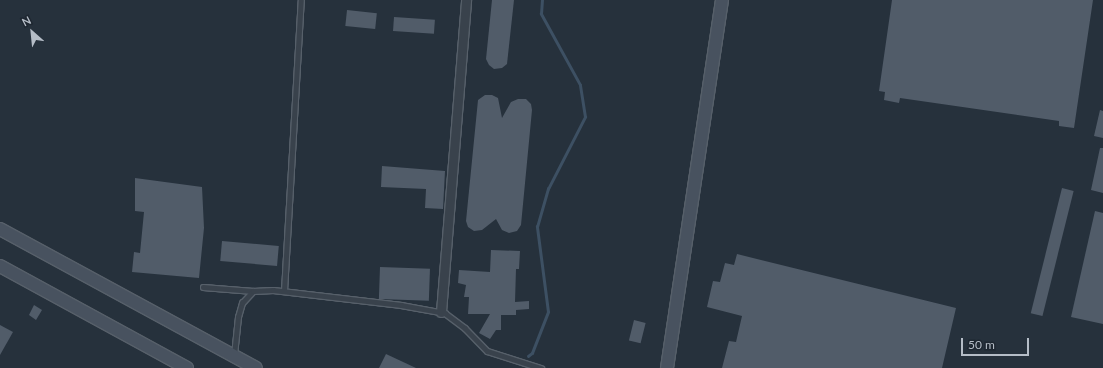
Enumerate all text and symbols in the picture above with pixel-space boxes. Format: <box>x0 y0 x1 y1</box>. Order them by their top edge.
north arrow <box>12 12 52 52</box>
text: N <box>20 13 33 29</box>
scale bar <box>963 330 1031 356</box>
text: 50 m <box>968 337 995 352</box>

